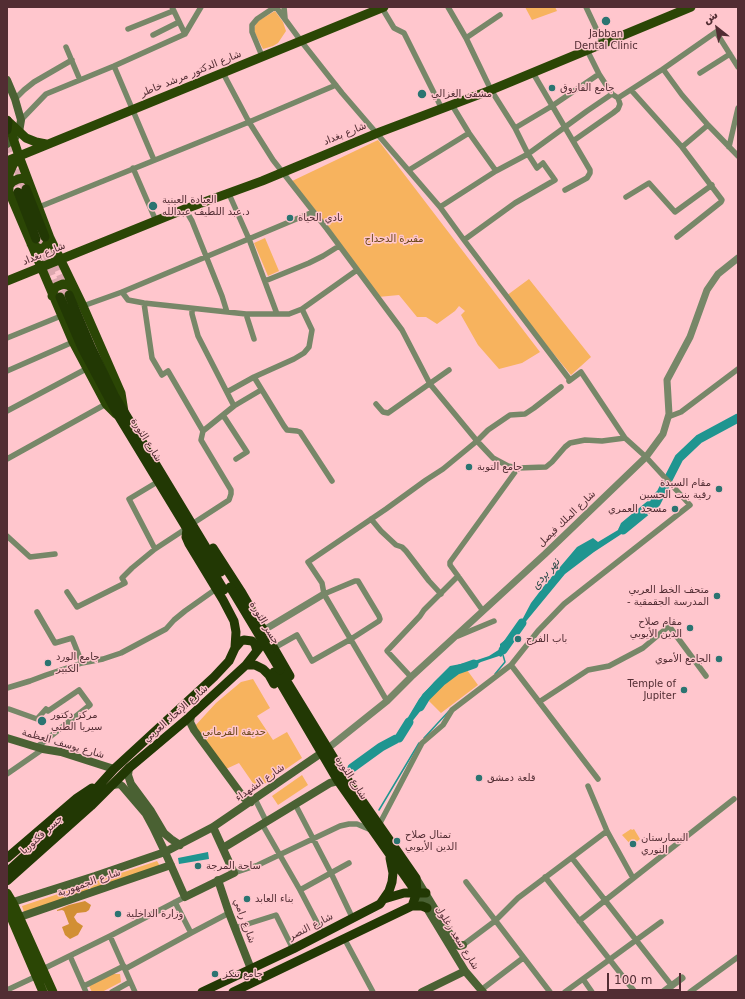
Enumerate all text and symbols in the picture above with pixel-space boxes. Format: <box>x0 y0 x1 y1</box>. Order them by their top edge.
north arrow <box>697 8 737 48</box>
text: ش <box>701 8 720 27</box>
marker: Jabban Dental Clinic <box>600 15 612 27</box>
place label: Jabban Dental Clinic <box>574 28 638 52</box>
street label: شارع الدكتور مرشد خاطر <box>139 48 243 100</box>
place label: جامع الفاروق <box>560 82 614 94</box>
marker: جامع الفاروق <box>547 83 557 93</box>
marker: مشفى الغزالي <box>416 88 428 100</box>
place label: مشفى الغزالي <box>431 88 492 100</box>
street label: شارع بغداد <box>322 120 368 148</box>
place label: العيادة العينية د.عبد اللطيف عبدالله <box>162 194 250 218</box>
marker: العيادة العينية د.عبد اللطيف عبدالله <box>147 200 159 212</box>
place label: نادي الحياة <box>298 212 343 224</box>
marker: نادي الحياة <box>285 213 295 223</box>
park label: مقبرة الدحداح <box>364 233 424 245</box>
street label: شارع بغداد <box>21 240 67 268</box>
street label: شارع الثورة <box>128 416 164 464</box>
place label: جامع التوبة <box>477 461 522 473</box>
marker: جامع التوبة <box>464 462 474 472</box>
place label: مقام السيدة رقية بنت الحسين <box>639 477 711 500</box>
marker: مقام السيدة رقية بنت الحسين <box>714 484 724 494</box>
street label: شارع الملك فيصل <box>536 488 598 550</box>
place label: مسجد العمري <box>608 503 667 515</box>
marker: مسجد العمري <box>670 504 680 514</box>
water label: نهر بردى <box>529 556 563 592</box>
place label: متحف الخط العربي - المدرسة الجقمقية <box>627 584 709 608</box>
marker: متحف الخط العربي - المدرسة الجقمقية <box>712 591 722 601</box>
street label: جسر الثورة <box>247 599 281 647</box>
place label: مقام صلاح الدين الأيوبي <box>630 616 682 640</box>
marker: مقام صلاح الدين الأيوبي <box>685 623 695 633</box>
place label: باب الفرج <box>526 633 567 645</box>
marker: باب الفرج <box>513 634 523 644</box>
place label: جامع الورد الكبير <box>56 651 99 674</box>
place label: الجامع الأموي <box>655 653 711 665</box>
marker: الجامع الأموي <box>714 654 724 664</box>
marker: جامع الورد الكبير <box>43 658 53 668</box>
place label: Temple of Jupiter <box>628 678 676 702</box>
street label: شارع الإتحاد العربي <box>141 683 211 745</box>
marker: Temple of Jupiter <box>679 685 689 695</box>
place label: مركز دكتور سيريا الطبي <box>51 709 102 732</box>
marker: مركز دكتور سيريا الطبي <box>36 715 48 727</box>
street label: شارع يوسف العظمة <box>20 726 106 762</box>
park label: حديقة القرماني <box>202 726 266 738</box>
street label: شارع الثورة <box>332 754 370 802</box>
street label: شارع الشهداء <box>233 762 287 804</box>
place label: قلعة دمشق <box>487 772 536 784</box>
marker: قلعة دمشق <box>474 773 484 783</box>
street label: جسر فكتوريا <box>18 813 66 857</box>
place label: تمثال صلاح الدين الأيوبي <box>405 829 457 852</box>
place label: البيمارستان النوري <box>641 832 688 856</box>
marker: تمثال صلاح الدين الأيوبي <box>392 836 402 846</box>
marker: البيمارستان النوري <box>628 839 638 849</box>
place label: ساحة المرجة <box>206 860 261 872</box>
marker: ساحة المرجة <box>193 861 203 871</box>
street label: شارع الجمهورية <box>56 867 122 899</box>
place label: بناء العابد <box>255 893 293 905</box>
marker: بناء العابد <box>242 894 252 904</box>
street label: شارع رامي <box>230 897 258 945</box>
street label: شارع سعد زغلول <box>433 904 481 972</box>
place label: وزارة الداخلية <box>126 908 183 920</box>
marker: وزارة الداخلية <box>113 909 123 919</box>
street label: شارع النصر <box>287 911 335 943</box>
scale bar <box>609 965 683 991</box>
place label: جامع تنكز <box>223 968 263 980</box>
marker: جامع تنكز <box>210 969 220 979</box>
text: 100 m <box>614 973 652 987</box>

